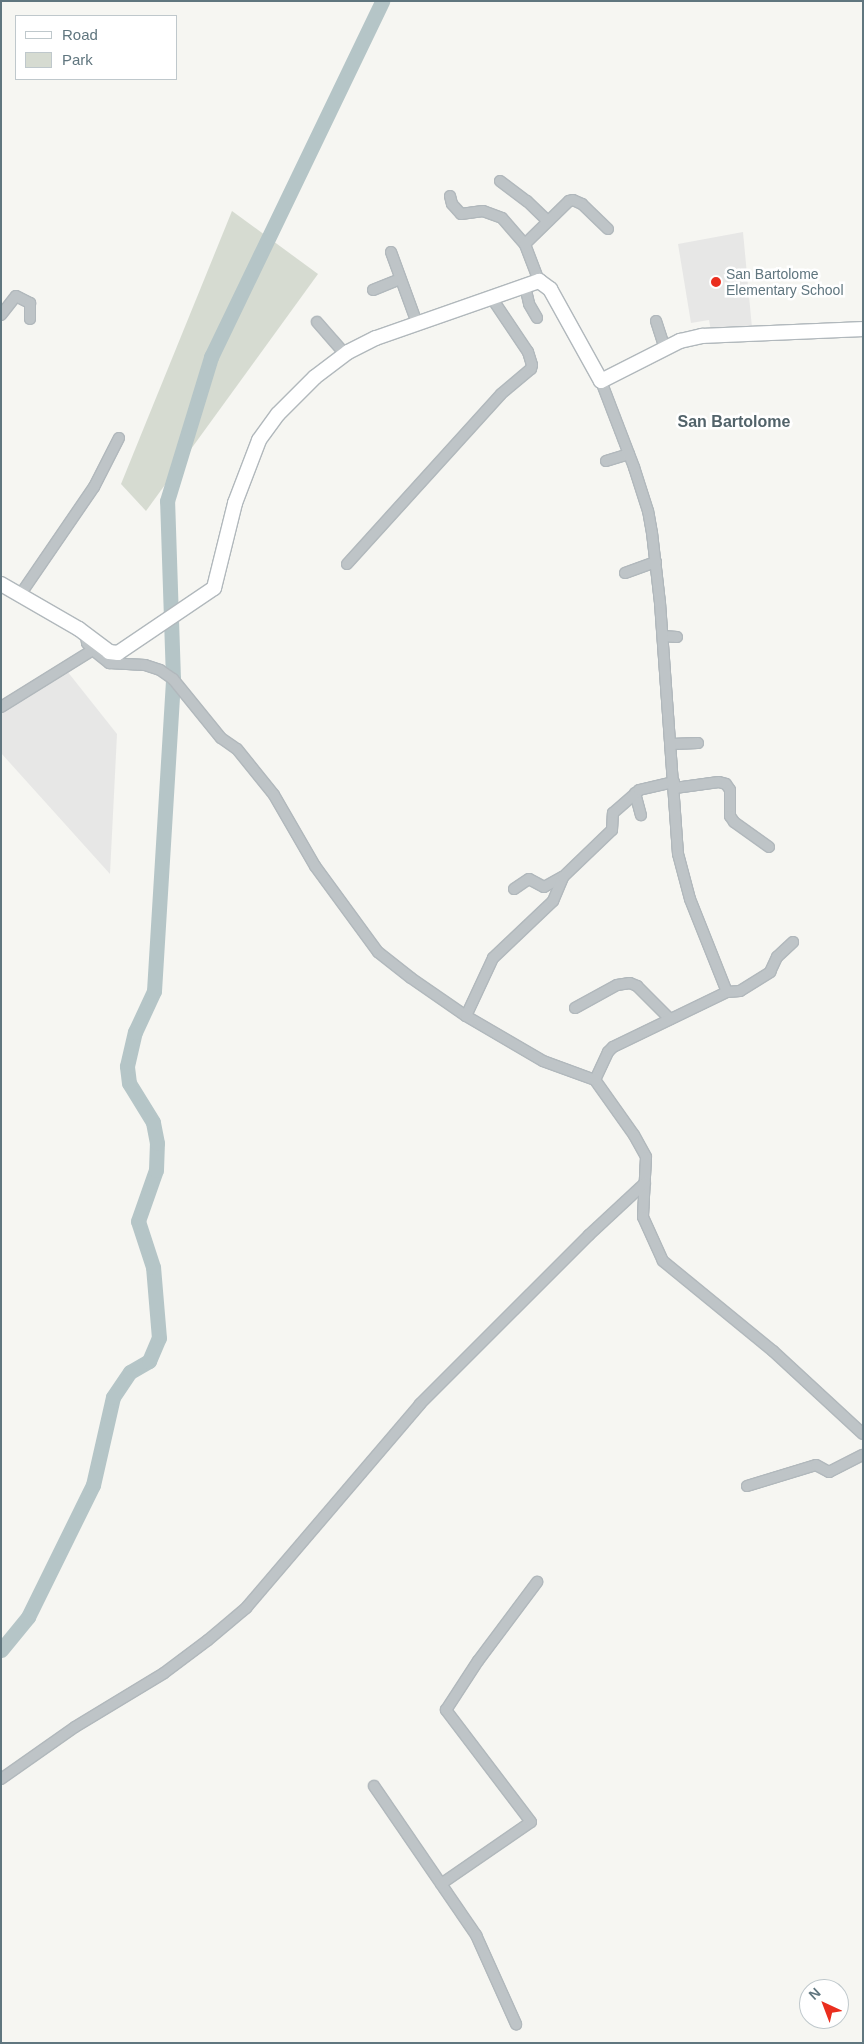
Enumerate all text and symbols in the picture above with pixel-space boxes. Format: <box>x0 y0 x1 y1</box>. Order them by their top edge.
legend <box>15 15 178 80</box>
text: Road <box>62 26 98 43</box>
text: Park <box>62 51 93 68</box>
place label: San Bartolome Elementary School <box>726 266 844 298</box>
marker: San Bartolome Elementary School <box>710 276 722 288</box>
district label: San Bartolome <box>678 412 790 432</box>
north arrow <box>799 1979 849 2029</box>
text: N <box>805 1984 824 2003</box>

